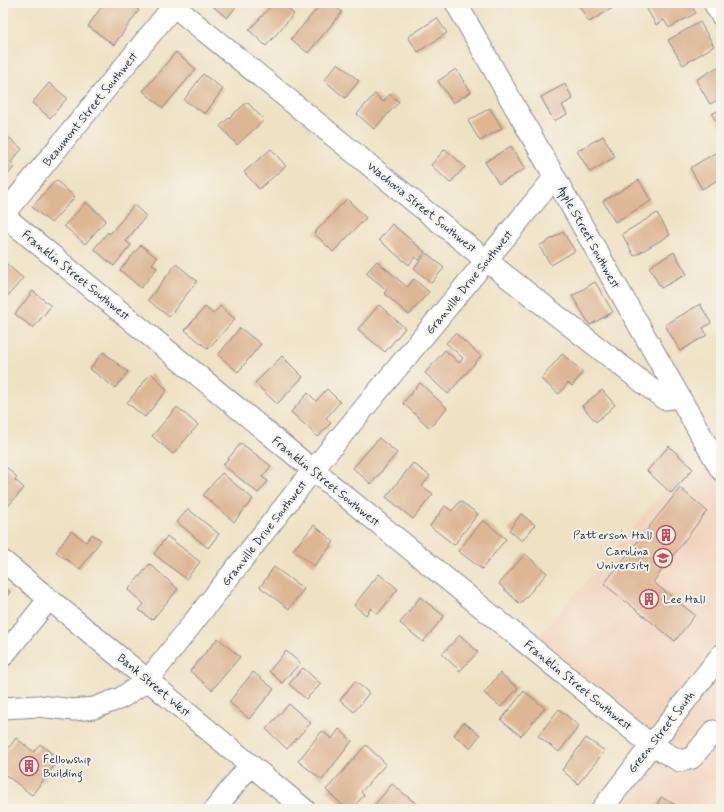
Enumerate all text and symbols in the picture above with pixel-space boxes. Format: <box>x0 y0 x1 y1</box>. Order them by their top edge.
street label: Beaumont Street Southwest <box>40 49 142 170</box>
street label: Wachovia Street Southwest <box>363 159 480 257</box>
street label: Apple Street Southwest <box>553 184 623 292</box>
street label: Franklin Street Southwest <box>18 227 133 325</box>
street label: Granville Drive Southwest <box>423 227 517 338</box>
street label: Franklin Street Southwest <box>268 433 383 531</box>
street label: Granville Drive Southwest <box>218 477 312 590</box>
building icon: Patterson Hall <box>655 524 677 546</box>
place label: Patterson Hall <box>573 528 652 544</box>
place label: Carolina University <box>597 544 649 574</box>
school or university icon: Carolina University <box>652 547 674 569</box>
building icon: Lee Hall <box>638 588 660 610</box>
place label: Lee Hall <box>663 592 705 608</box>
street label: Franklin Street Southwest <box>520 637 635 735</box>
street label: Bank Street West <box>113 650 194 722</box>
street label: Green Street South <box>625 688 699 777</box>
place label: Fellowship Building <box>43 752 91 783</box>
building icon: Fellowship Building <box>18 755 40 777</box>

